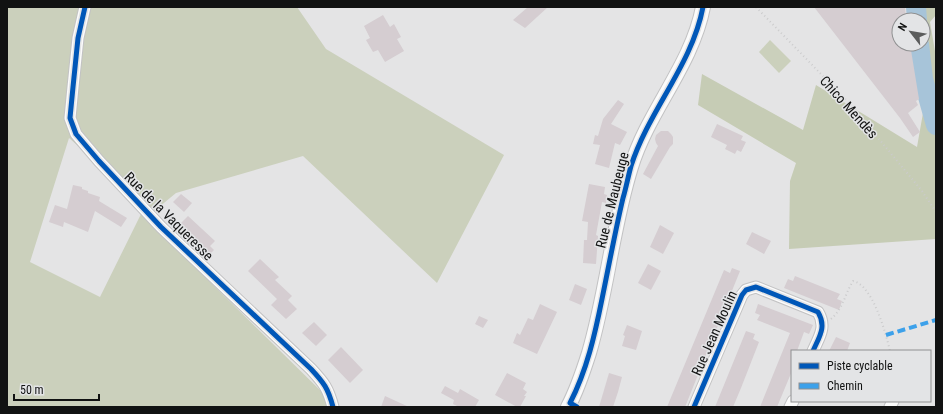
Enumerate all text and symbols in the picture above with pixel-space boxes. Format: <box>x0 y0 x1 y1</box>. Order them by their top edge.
north arrow <box>891 12 931 52</box>
text: N <box>896 21 910 33</box>
street label: Chico Mendès <box>817 73 881 141</box>
street label: Rue de Maubeuge <box>592 150 632 250</box>
street label: Rue de la Vaqueresse <box>121 168 217 264</box>
street label: Rue Jean Moulin <box>688 288 740 378</box>
legend <box>791 350 931 402</box>
text: Piste cyclable <box>827 359 893 373</box>
scale bar <box>14 376 99 402</box>
text: Chemin <box>827 379 863 393</box>
text: 50 m <box>20 383 44 397</box>

